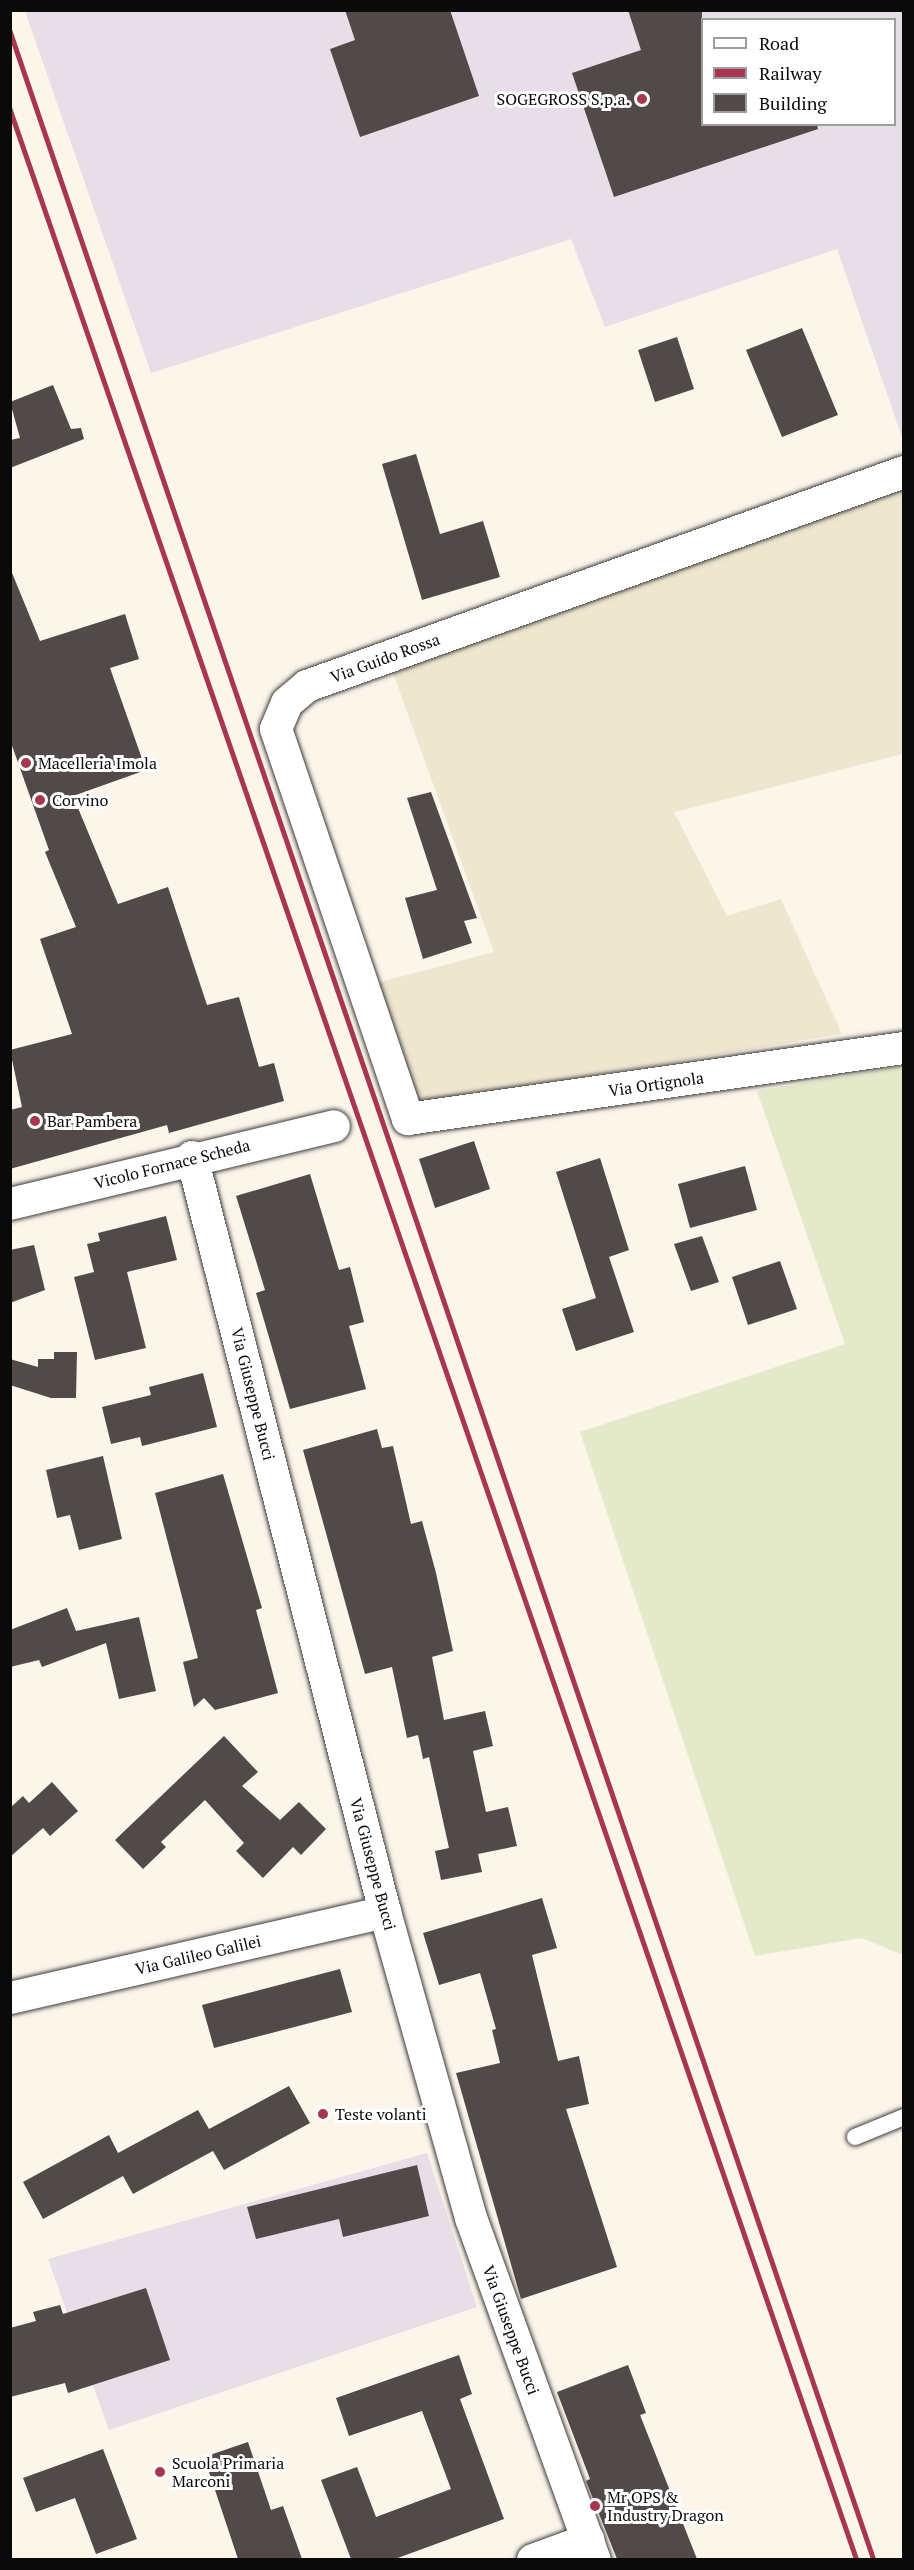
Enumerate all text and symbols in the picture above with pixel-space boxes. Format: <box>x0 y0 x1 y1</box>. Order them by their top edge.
legend <box>701 18 896 126</box>
text: Road <box>759 31 799 55</box>
text: Railway <box>759 61 822 85</box>
place label: SOGEGROSS S.p.a. <box>497 89 630 109</box>
text: Building <box>759 91 827 115</box>
marker: SOGEGROSS S.p.a. <box>635 92 649 106</box>
street label: Via Guido Rossa <box>328 629 442 687</box>
place label: Macelleria Imola <box>38 753 157 773</box>
marker: Macelleria Imola <box>19 756 33 770</box>
place label: Corvino <box>52 790 108 810</box>
marker: Corvino <box>33 793 47 807</box>
street label: Via Ortignola <box>607 1068 705 1100</box>
place label: Bar Pambera <box>47 1111 137 1131</box>
marker: Bar Pambera <box>28 1114 42 1128</box>
street label: Vicolo Fornace Scheda <box>92 1135 252 1193</box>
street label: Via Giuseppe Bucci <box>227 1326 279 1462</box>
street label: Via Giuseppe Bucci <box>346 1796 400 1932</box>
street label: Via Galileo Galilei <box>133 1931 263 1979</box>
place label: Teste volanti <box>335 2104 427 2124</box>
marker: Teste volanti <box>316 2107 330 2121</box>
street label: Via Giuseppe Bucci <box>479 2263 543 2397</box>
place label: Scuola Primaria Marconi <box>172 2453 284 2491</box>
marker: Scuola Primaria Marconi <box>153 2465 167 2479</box>
place label: Mr OPS & Industry Dragon <box>607 2487 724 2525</box>
marker: Mr OPS & Industry Dragon <box>588 2499 602 2513</box>

